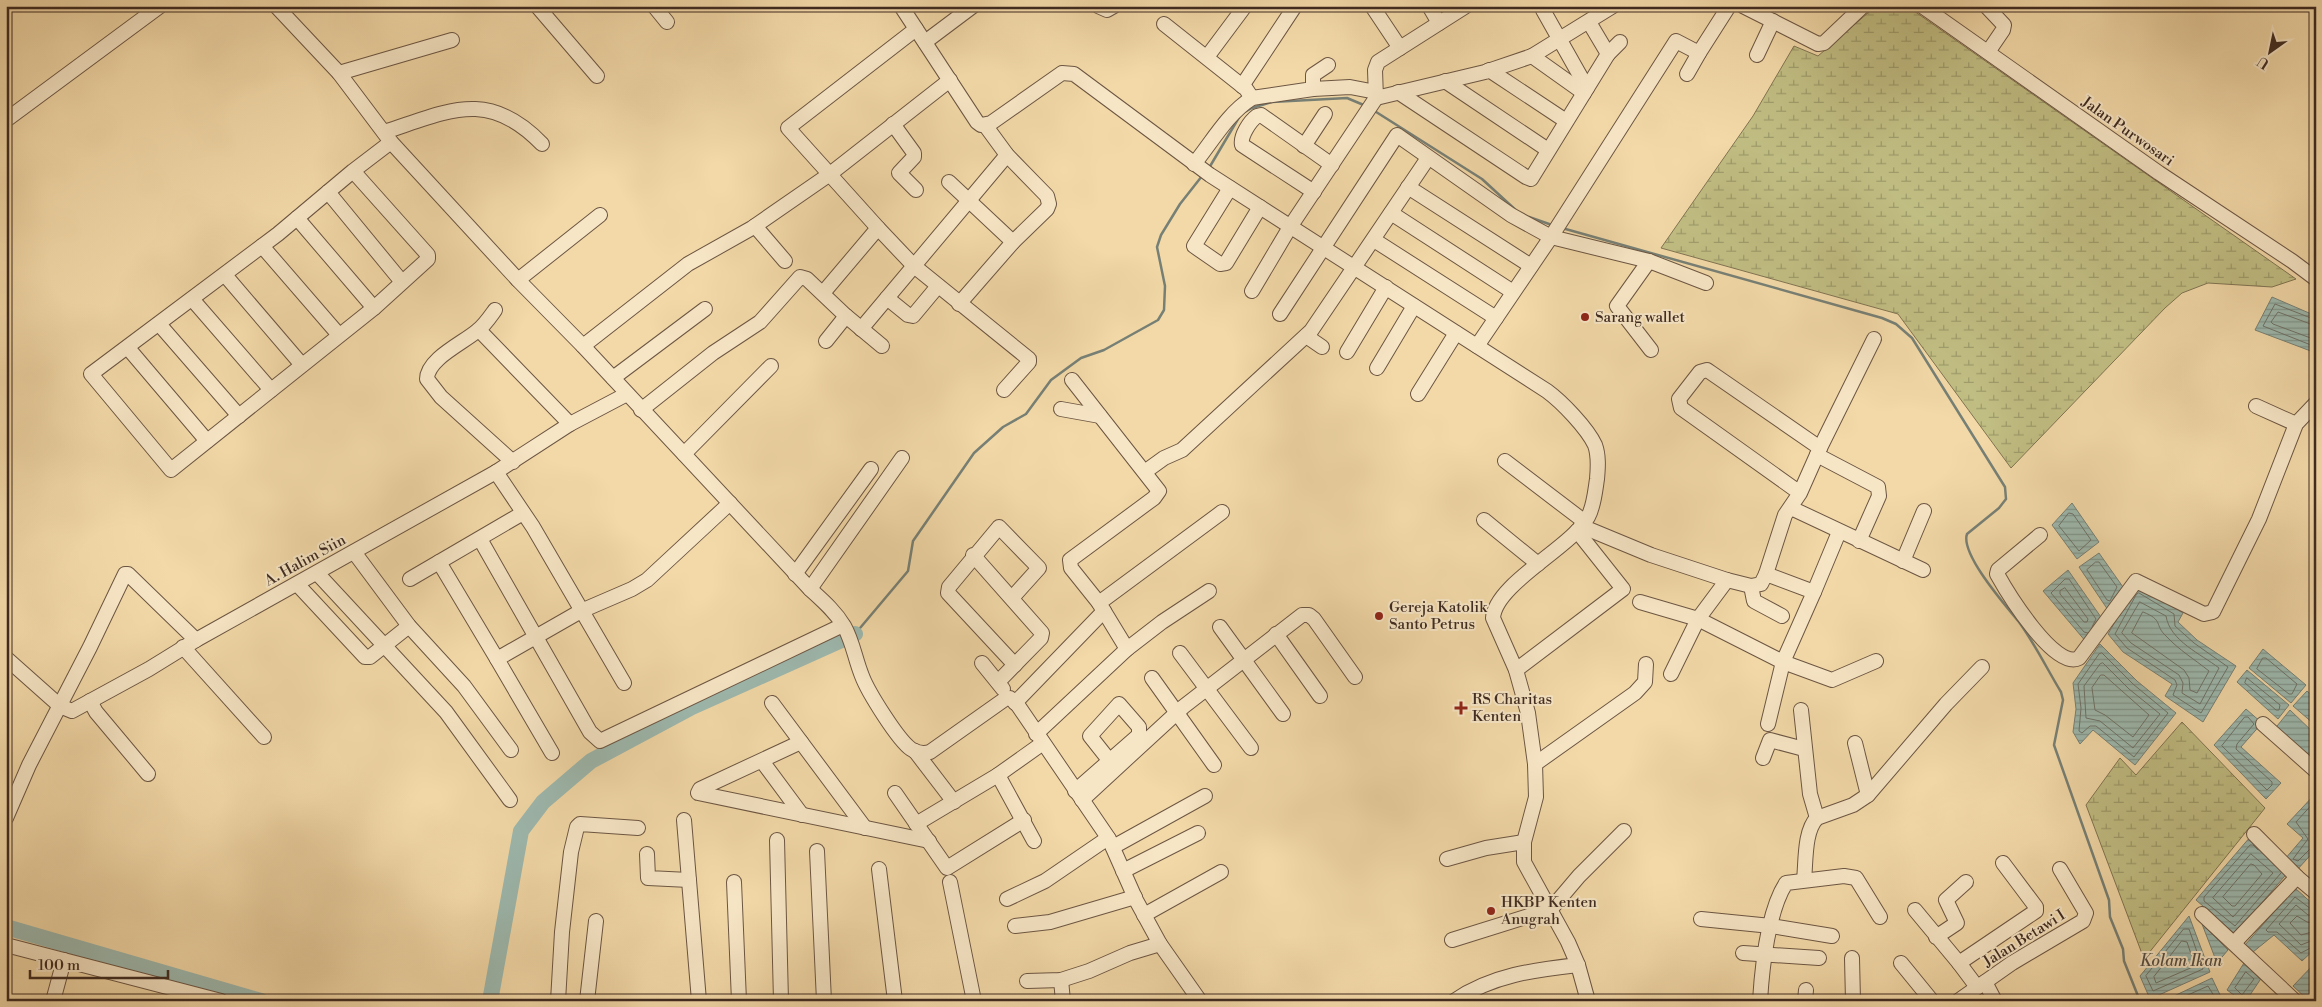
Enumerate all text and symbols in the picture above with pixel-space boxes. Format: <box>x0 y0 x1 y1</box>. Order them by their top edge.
north arrow <box>2244 28 2294 78</box>
text: U <box>2254 51 2273 73</box>
street label: Jalan Purwosari <box>2077 92 2178 170</box>
place label: Sarang wallet <box>1595 308 1685 327</box>
marker: Sarang wallet <box>1579 311 1591 323</box>
street label: A. Halim Siin <box>260 530 349 591</box>
place label: Gereja Katolik Santo Petrus <box>1389 598 1488 634</box>
marker: Gereja Katolik Santo Petrus <box>1373 610 1385 622</box>
place label: RS Charitas Kenten <box>1472 690 1552 726</box>
marker: RS Charitas Kenten <box>1454 701 1468 715</box>
place label: HKBP Kenten Anugrah <box>1500 893 1597 929</box>
marker: HKBP Kenten Anugrah <box>1485 905 1497 917</box>
street label: Jalan Betawi I <box>1979 906 2069 972</box>
scale bar <box>30 947 168 979</box>
water label: Kolam Ikan <box>2140 951 2223 971</box>
text: 100 m <box>38 956 80 975</box>

